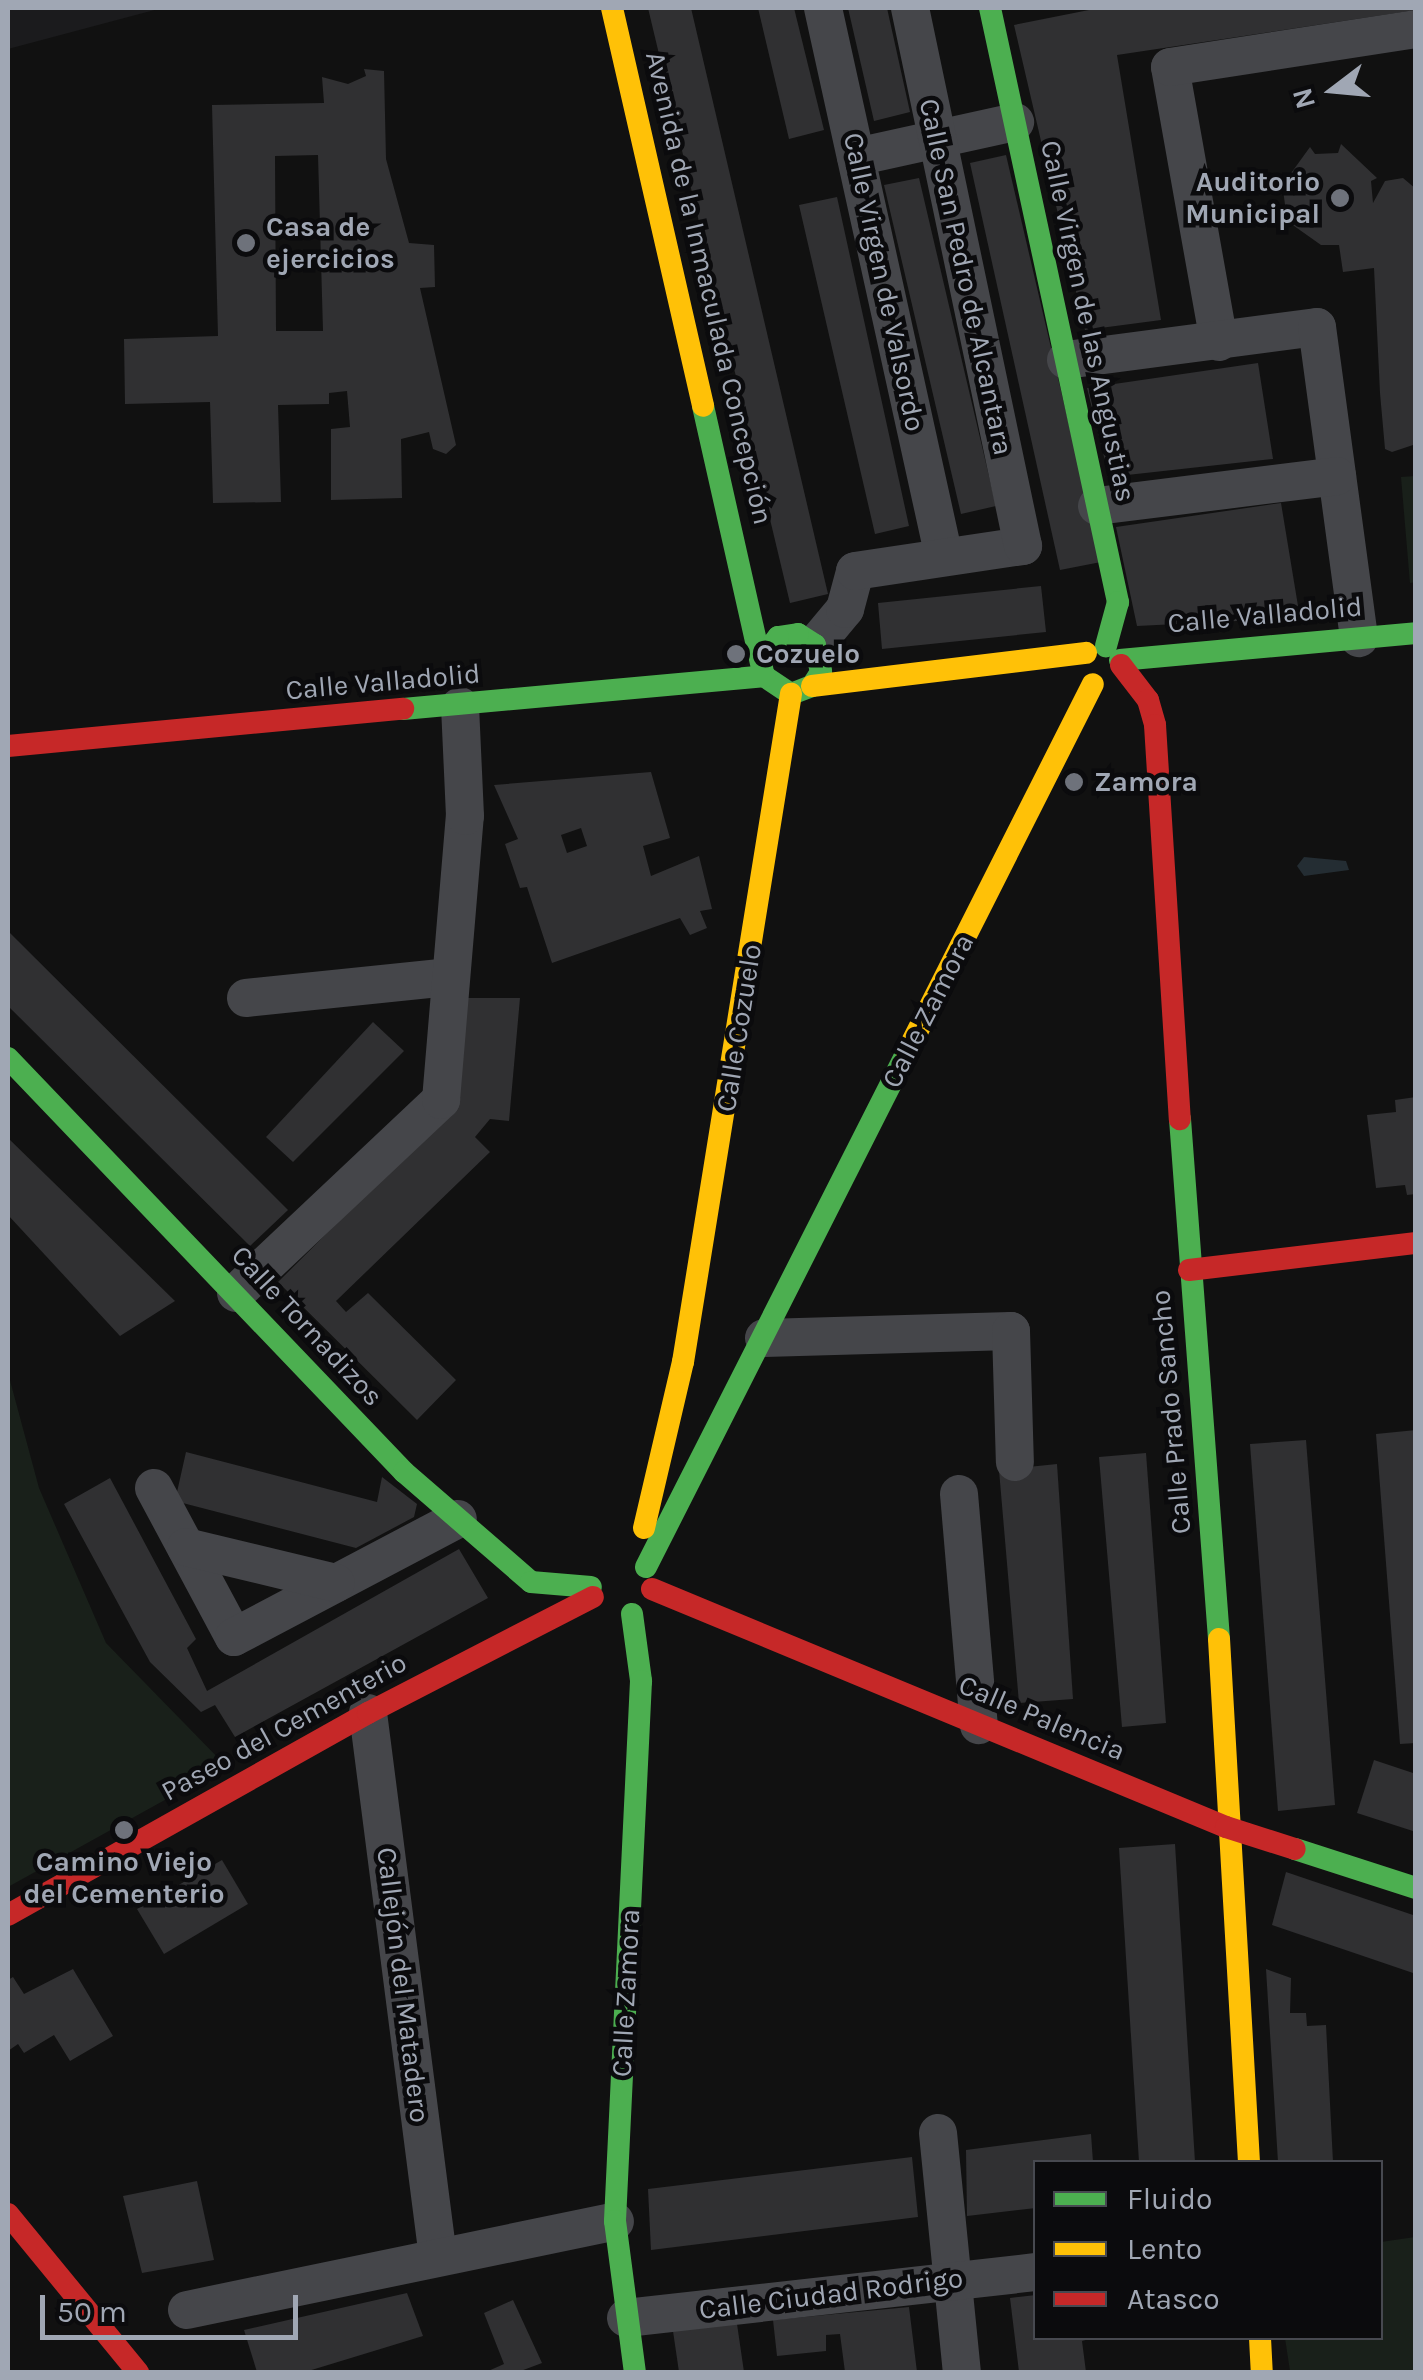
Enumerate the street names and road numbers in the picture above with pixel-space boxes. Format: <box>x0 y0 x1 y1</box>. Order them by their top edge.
street label: Avenida de la Inmaculada Concepción <box>638 48 780 528</box>
street label: Calle San Pedro de Alcantara <box>912 96 1020 458</box>
street label: Calle Virgen de Valsordo <box>836 130 932 434</box>
street label: Calle Virgen de las Angustias <box>1033 137 1143 505</box>
street label: Calle Valladolid <box>1166 590 1364 640</box>
street label: Calle Valladolid <box>284 657 482 707</box>
street label: Calle Zamora <box>875 928 981 1094</box>
street label: Calle Cozuelo <box>709 942 769 1114</box>
street label: Calle Tornadizos <box>224 1239 390 1413</box>
street label: Calle Prado Sancho <box>1144 1289 1198 1535</box>
street label: Paseo del Cementerio <box>156 1646 412 1808</box>
street label: Calle Palencia <box>954 1668 1130 1768</box>
street label: Callejón del Matadero <box>369 1845 437 2125</box>
street label: Calle Zamora <box>605 1908 647 2078</box>
street label: Calle Ciudad Rodrigo <box>697 2261 965 2327</box>

